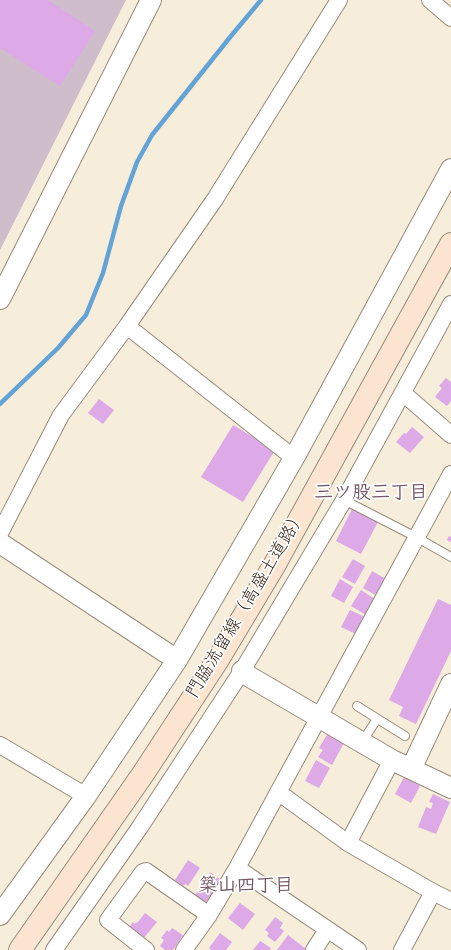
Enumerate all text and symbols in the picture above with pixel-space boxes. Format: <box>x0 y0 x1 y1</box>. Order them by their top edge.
district label: 三ツ股三丁目 <box>314 484 428 506</box>
street label: 門脇流留線（高盛土道路） <box>183 507 313 703</box>
district label: 築山四丁目 <box>199 877 293 899</box>

